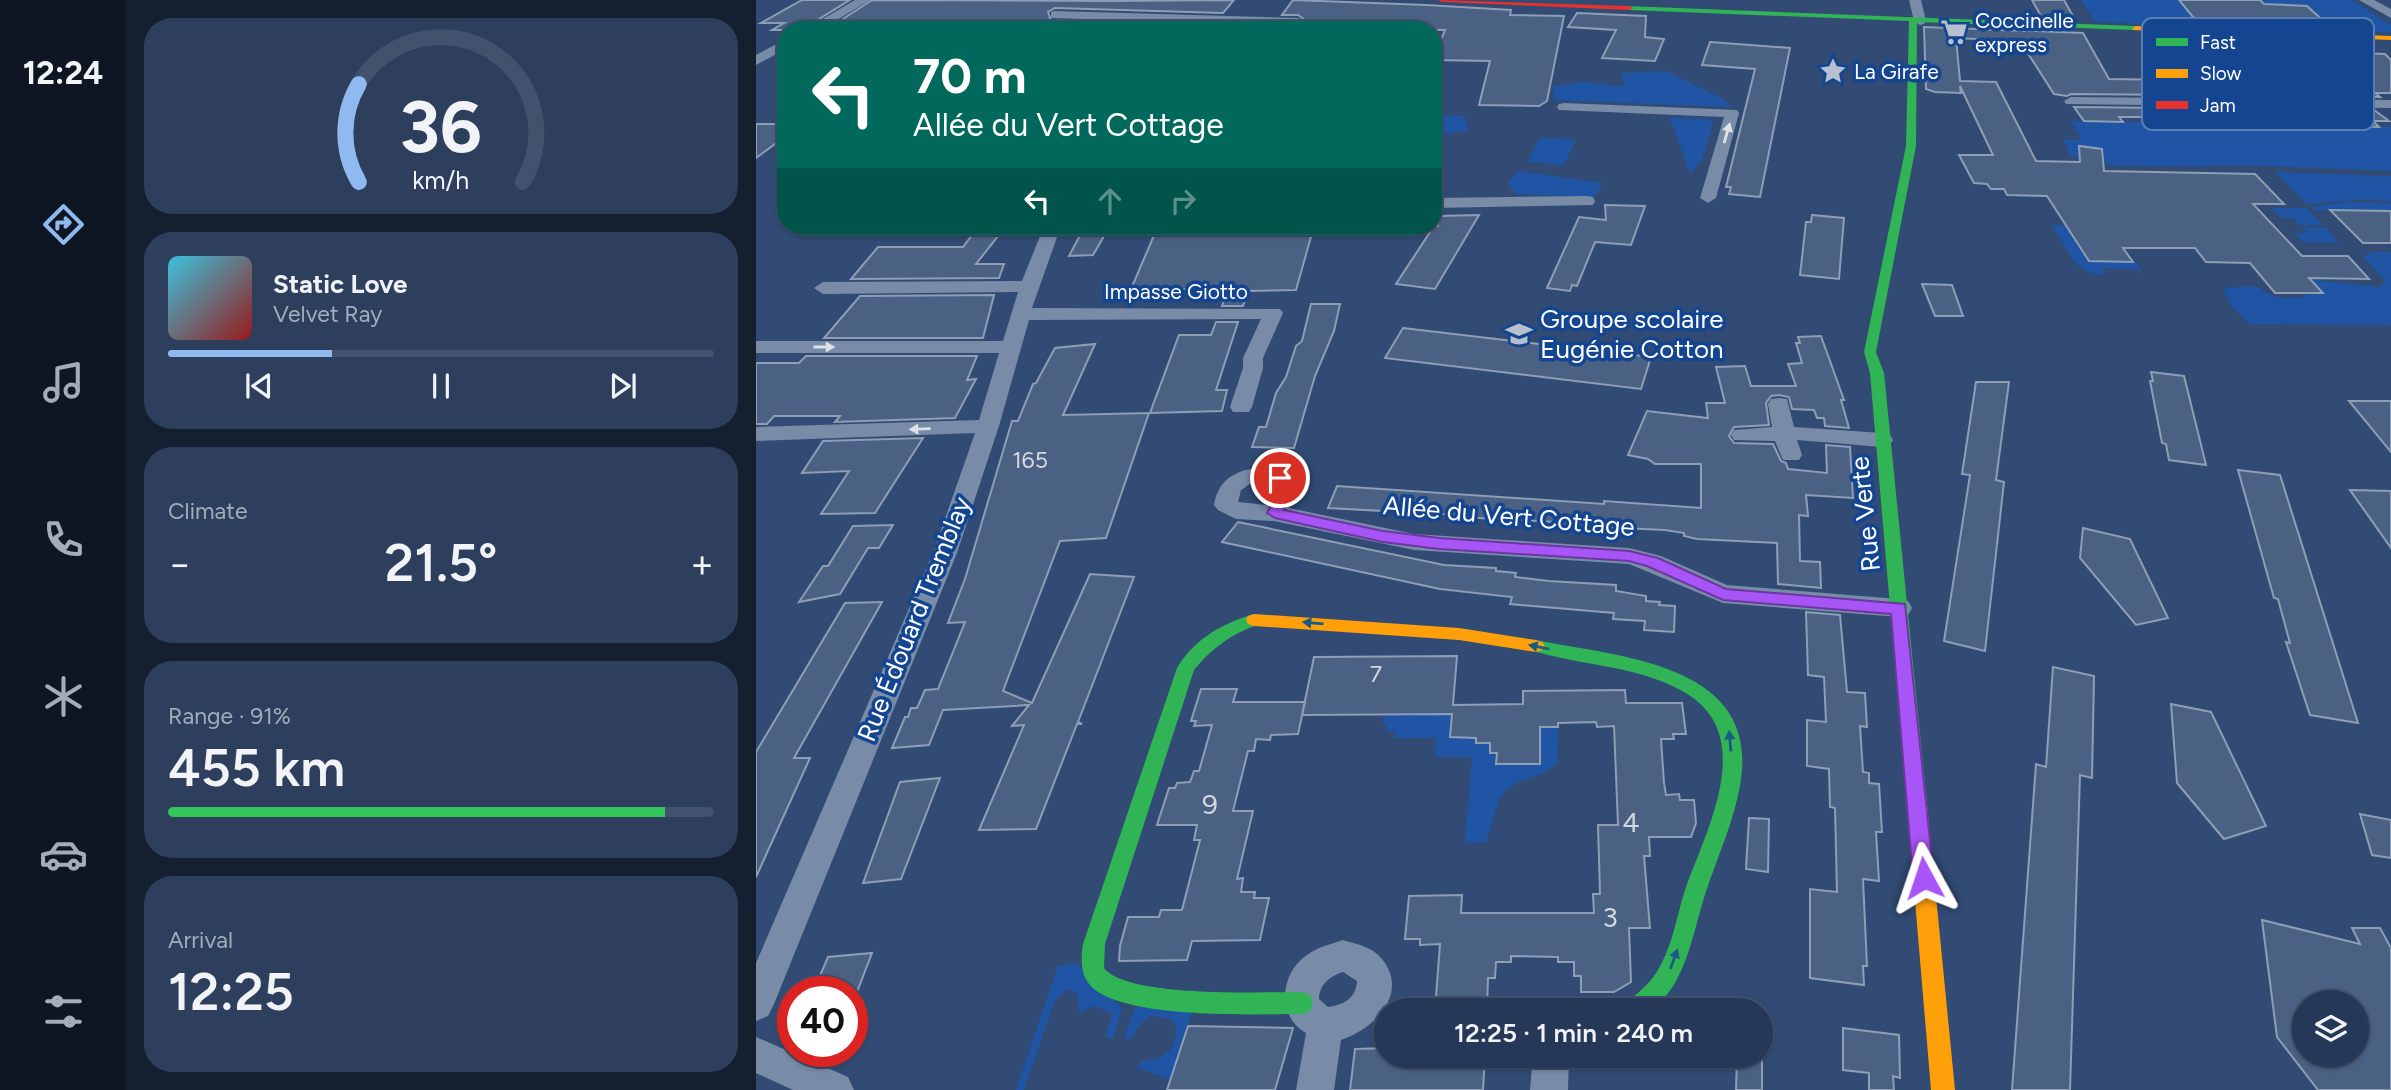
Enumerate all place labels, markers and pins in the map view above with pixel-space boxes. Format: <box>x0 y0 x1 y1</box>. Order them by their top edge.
place label: Coccinelle express <box>1975 8 2074 57</box>
supermarket icon: Coccinelle express <box>1939 17 1969 47</box>
place icon: La Girafe <box>1818 56 1848 86</box>
place label: La Girafe <box>1854 59 1939 84</box>
place label: Groupe scolaire Eugénie Cotton <box>1540 303 1724 365</box>
school or university icon: Groupe scolaire Eugénie Cotton <box>1504 319 1534 349</box>
pin <box>1250 448 1310 508</box>

